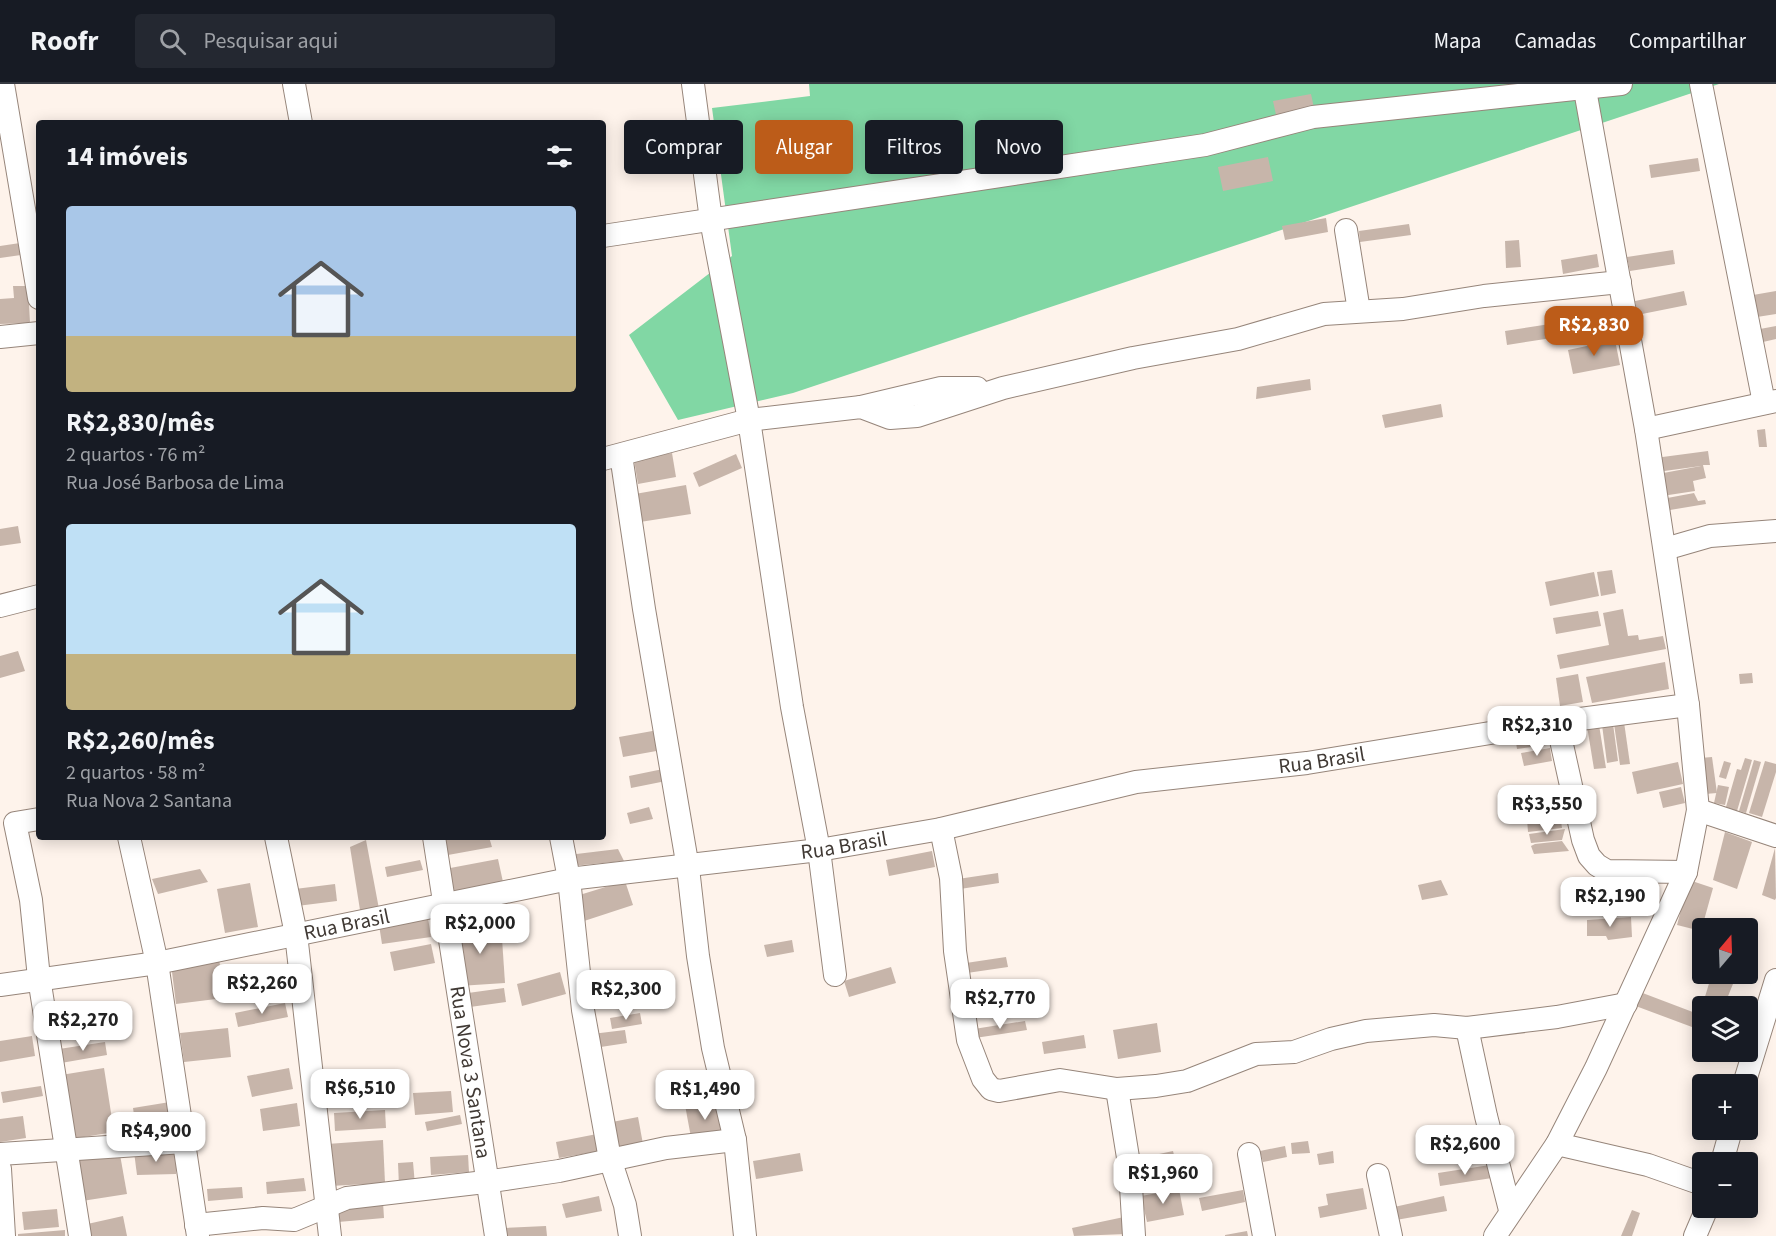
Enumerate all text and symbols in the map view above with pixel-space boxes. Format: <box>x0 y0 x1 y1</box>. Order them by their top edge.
search box <box>135 14 555 68</box>
text: Roofr <box>30 21 99 61</box>
icon: search <box>156 25 189 58</box>
text: Pesquisar aqui <box>204 25 338 57</box>
text: Mapa <box>1434 26 1481 56</box>
text: Camadas <box>1514 26 1596 56</box>
text: Compartilhar <box>1629 26 1746 56</box>
chip: Comprar <box>624 120 743 174</box>
chip: Alugar <box>755 120 853 174</box>
chip: Filtros <box>865 120 963 174</box>
chip: Novo <box>975 120 1063 174</box>
text: 14 imóveis <box>66 138 188 175</box>
icon: filters <box>543 140 576 173</box>
icon: home <box>267 245 375 353</box>
pin: R$2,830 <box>1539 306 1649 357</box>
text: R$2,830 <box>1558 311 1630 339</box>
text: R$2,830/mês <box>66 404 214 441</box>
text: 2 quartos · 76 m² <box>66 441 205 469</box>
text: Rua José Barbosa de Lima <box>66 469 284 497</box>
icon: home <box>267 563 375 671</box>
pin: R$2,310 <box>1482 706 1592 757</box>
text: R$2,310 <box>1501 711 1573 739</box>
text: R$2,260/mês <box>66 722 214 759</box>
street label: Rua Brasil <box>1277 739 1367 781</box>
text: 2 quartos · 58 m² <box>66 759 205 787</box>
pin: R$3,550 <box>1492 785 1602 836</box>
text: Rua Nova 2 Santana <box>66 787 232 815</box>
text: R$3,550 <box>1511 790 1583 818</box>
street label: Rua Brasil <box>799 824 889 867</box>
pin: R$2,190 <box>1555 877 1665 928</box>
text: R$2,190 <box>1574 882 1646 910</box>
street label: Rua Brasil <box>301 901 392 948</box>
pin: R$2,000 <box>425 904 535 955</box>
text: R$2,000 <box>444 909 516 937</box>
north arrow <box>1692 918 1758 984</box>
map controls <box>1692 918 1758 1218</box>
pin: R$2,260 <box>207 964 317 1015</box>
text: R$2,260 <box>226 969 298 997</box>
pin: R$2,300 <box>571 970 681 1021</box>
text: R$2,300 <box>590 975 662 1003</box>
pin: R$2,770 <box>945 979 1055 1030</box>
street label: Rua Nova 3 Santana <box>442 984 499 1161</box>
text: R$2,770 <box>964 984 1036 1012</box>
button: layers <box>1692 996 1758 1062</box>
pin: R$2,270 <box>28 1001 138 1052</box>
text: R$2,270 <box>47 1006 119 1034</box>
pin: R$6,510 <box>305 1069 415 1120</box>
pin: R$1,490 <box>650 1070 760 1121</box>
text: R$6,510 <box>324 1074 396 1102</box>
button: + <box>1692 1074 1758 1140</box>
text: R$1,490 <box>669 1075 741 1103</box>
pin: R$4,900 <box>101 1112 211 1163</box>
text: R$4,900 <box>120 1117 192 1145</box>
pin: R$2,600 <box>1410 1125 1520 1176</box>
text: R$2,600 <box>1429 1130 1501 1158</box>
button: − <box>1692 1152 1758 1218</box>
pin: R$1,960 <box>1108 1154 1218 1205</box>
text: R$1,960 <box>1127 1159 1199 1187</box>

